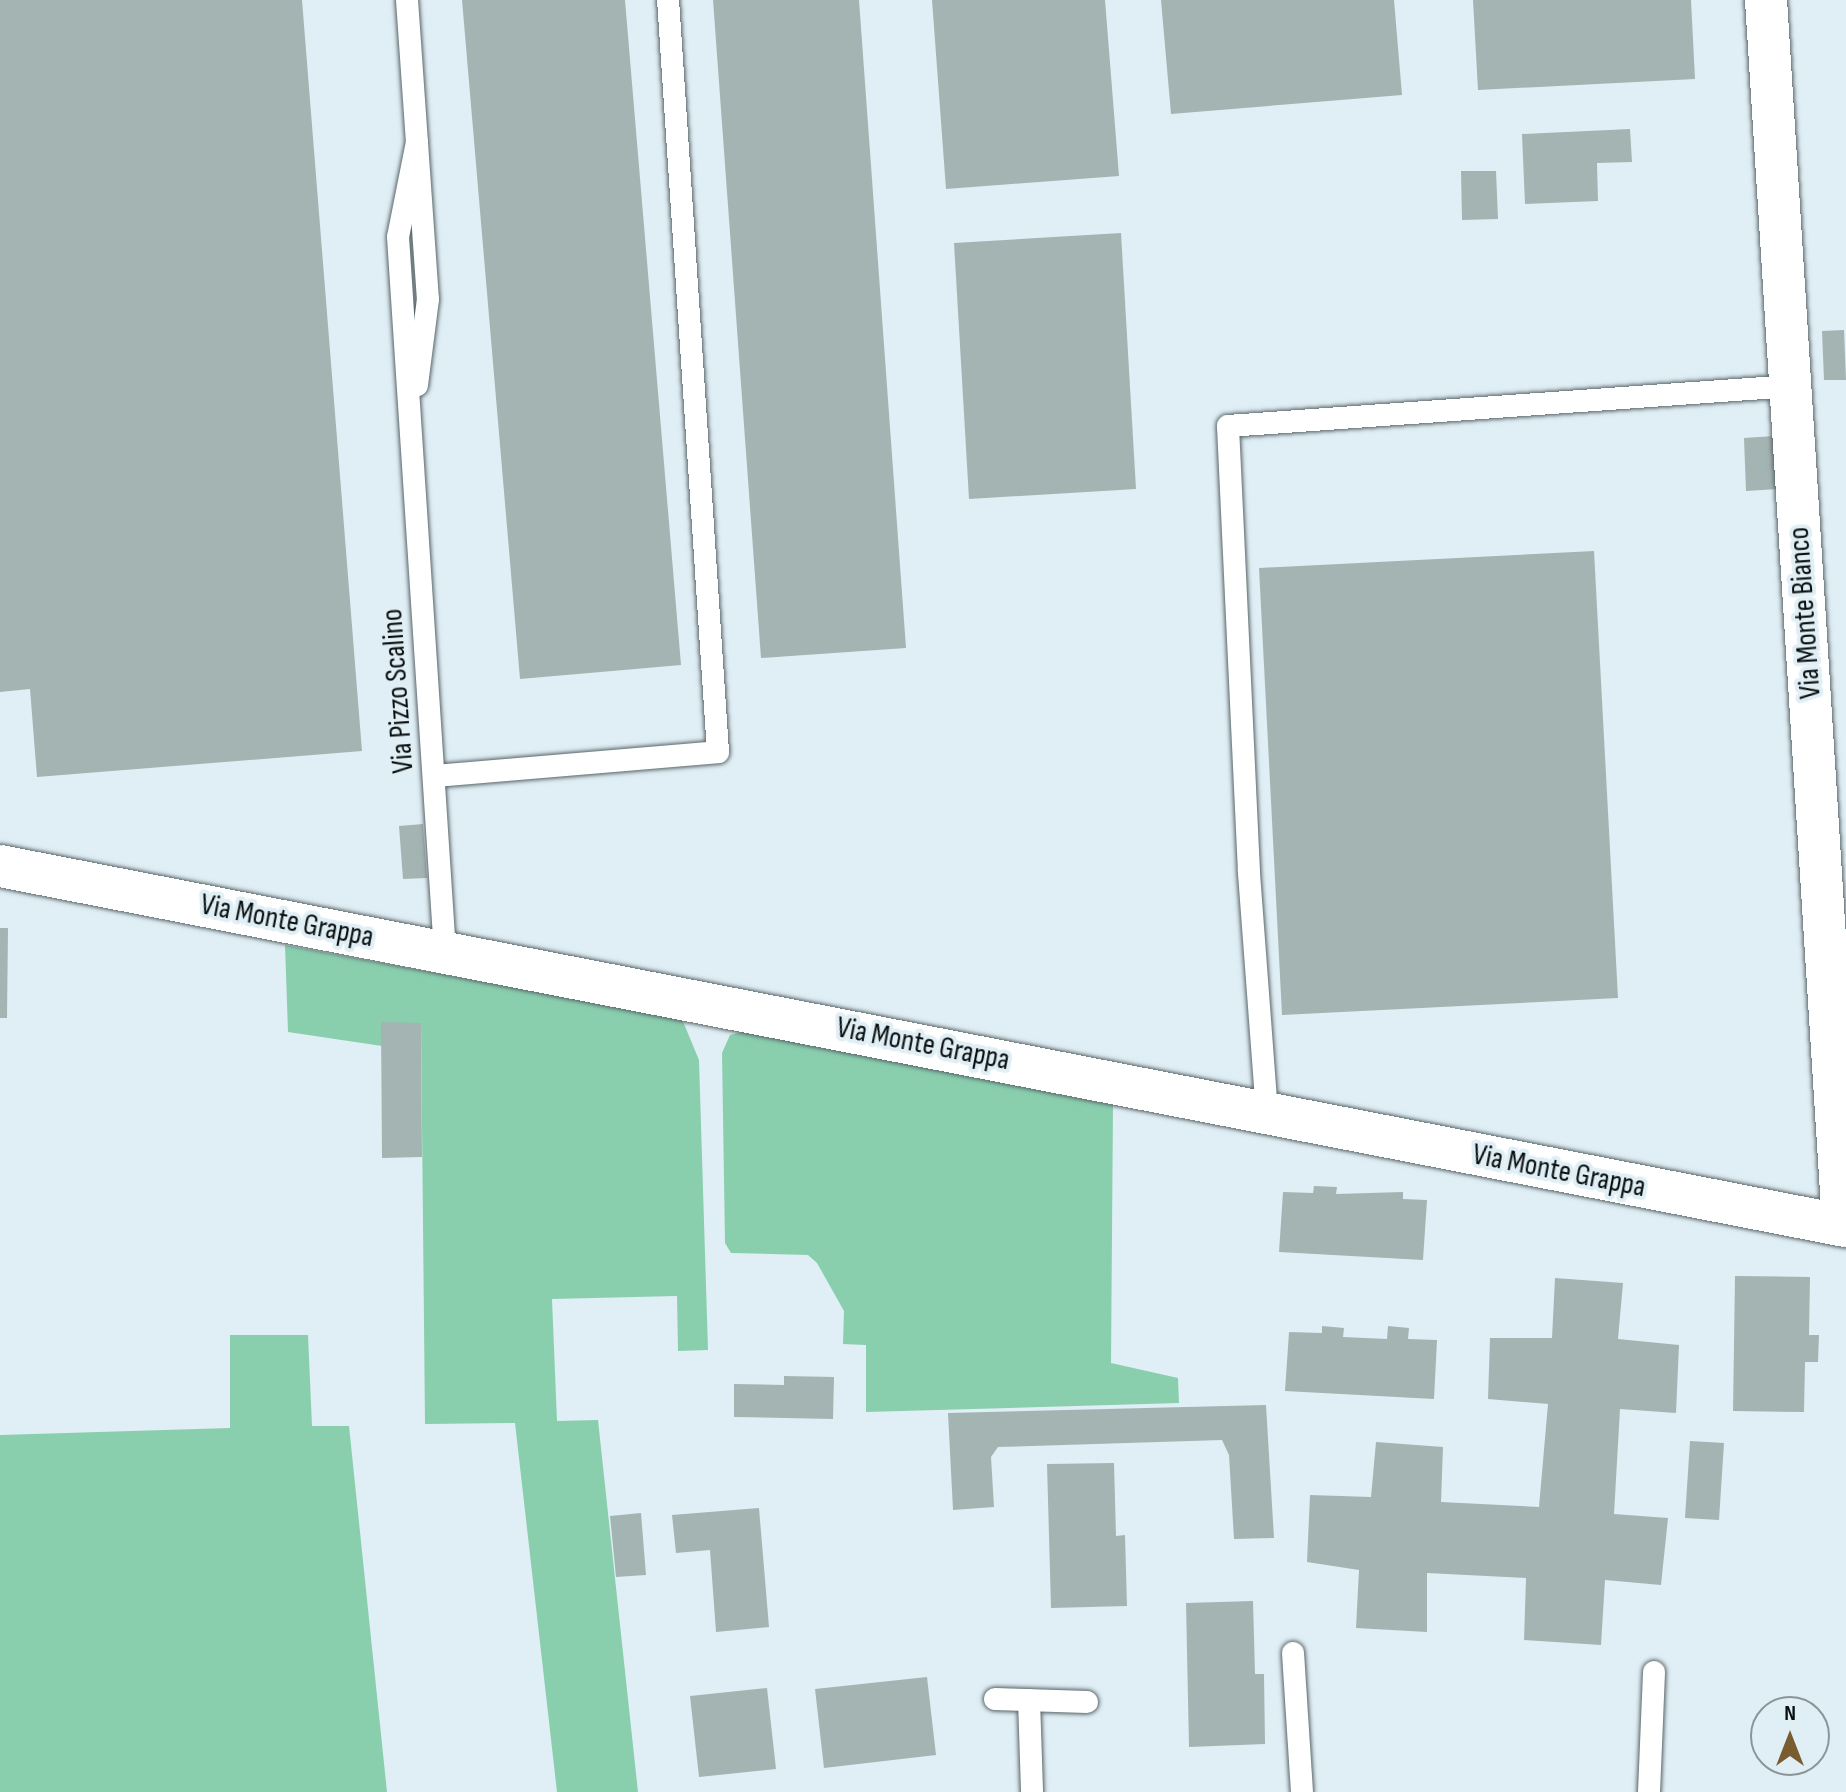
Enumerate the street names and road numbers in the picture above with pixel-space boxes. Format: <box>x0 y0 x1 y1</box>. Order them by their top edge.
street label: Via Monte Bianco <box>1781 526 1829 700</box>
street label: Via Pizzo Scalino <box>374 607 422 775</box>
street label: Via Monte Grappa <box>197 887 377 955</box>
street label: Via Monte Grappa <box>833 1010 1013 1078</box>
street label: Via Monte Grappa <box>1469 1137 1649 1205</box>

